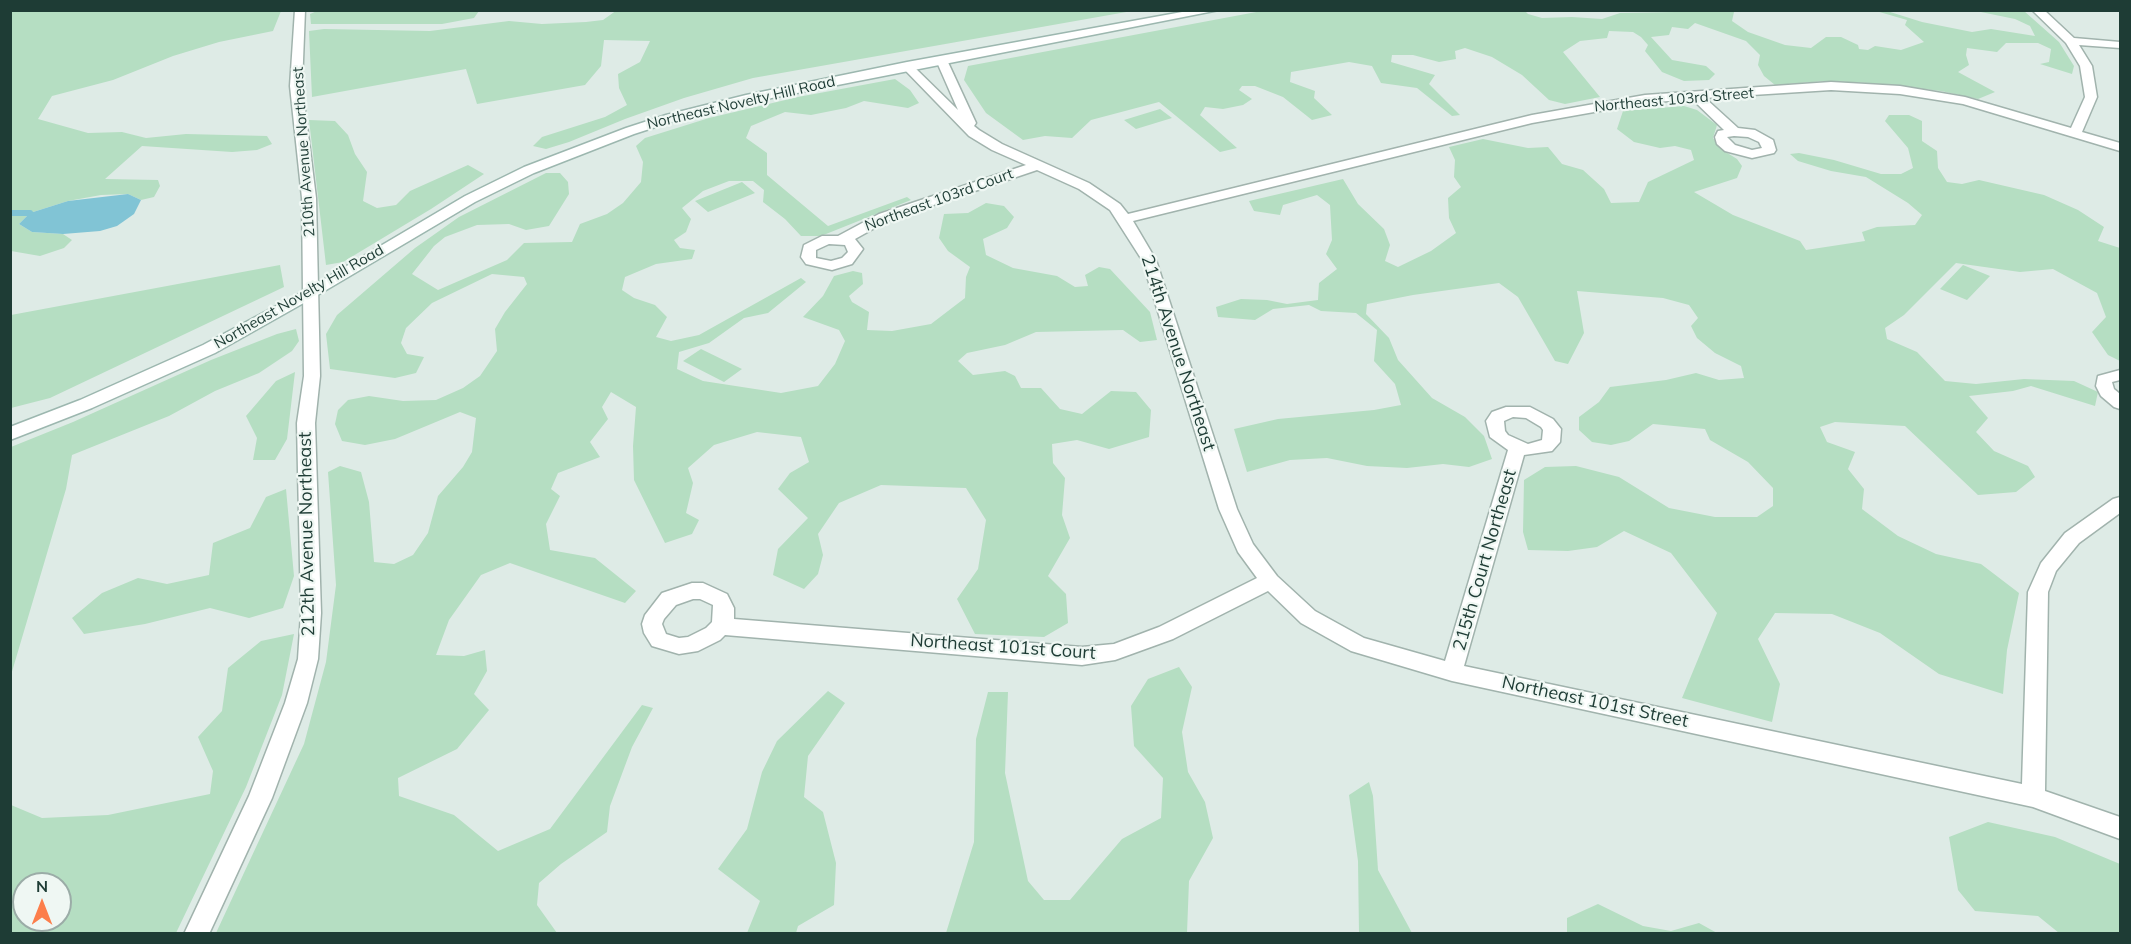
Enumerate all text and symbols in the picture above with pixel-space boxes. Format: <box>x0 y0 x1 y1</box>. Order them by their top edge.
street label: 210th Avenue Northeast <box>289 66 319 238</box>
street label: Northeast Novelty Hill Road <box>645 73 837 133</box>
street label: Northeast 103rd Street <box>1593 84 1755 116</box>
street label: Northeast 103rd Court <box>862 165 1016 235</box>
street label: Northeast Novelty Hill Road <box>211 241 387 353</box>
street label: 214th Avenue Northeast <box>1136 252 1220 454</box>
street label: 212th Avenue Northeast <box>294 432 320 636</box>
street label: 215th Court Northeast <box>1449 467 1521 653</box>
street label: Northeast 101st Court <box>910 630 1096 664</box>
street label: Northeast 101st Street <box>1500 672 1690 732</box>
north arrow <box>12 872 72 932</box>
text: N <box>36 876 48 896</box>

